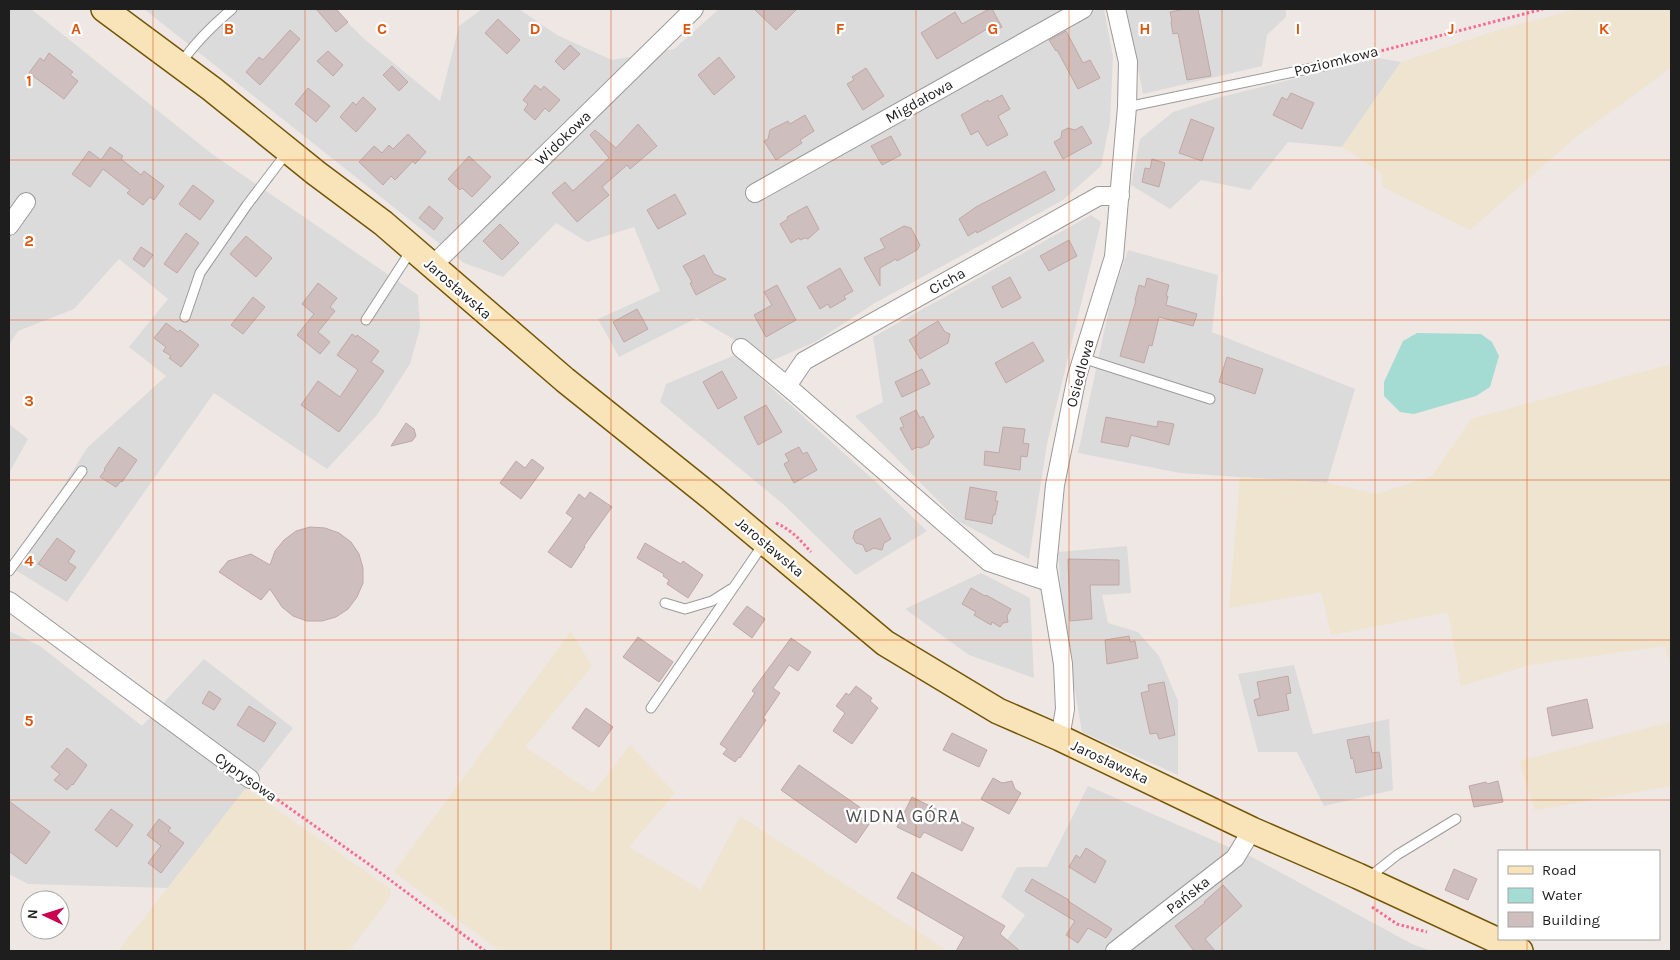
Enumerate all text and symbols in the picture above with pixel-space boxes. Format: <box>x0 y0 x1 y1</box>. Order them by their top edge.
text: A <box>71 19 81 38</box>
text: B <box>224 19 234 38</box>
text: C <box>377 19 387 38</box>
text: D <box>530 19 541 38</box>
text: E <box>682 19 692 38</box>
text: F <box>836 19 845 38</box>
text: G <box>988 19 998 38</box>
text: H <box>1139 19 1151 38</box>
text: I <box>1296 19 1300 38</box>
text: J <box>1447 19 1455 38</box>
text: K <box>1599 19 1610 38</box>
street label: Poziomkowa <box>1292 42 1380 80</box>
text: 1 <box>26 71 32 90</box>
street label: Migdałowa <box>882 75 956 127</box>
street label: Widokowa <box>531 107 595 169</box>
text: 2 <box>24 231 34 250</box>
street label: Jarosławska <box>420 255 496 323</box>
street label: Cicha <box>926 264 968 298</box>
street label: Osiedlowa <box>1062 337 1098 409</box>
text: 3 <box>24 391 34 410</box>
street label: Jarosławska <box>732 513 808 581</box>
text: 4 <box>24 551 34 570</box>
text: 5 <box>24 711 34 730</box>
street label: Jarosławska <box>1068 736 1152 788</box>
street label: Cyprysowa <box>211 748 281 806</box>
district label: WIDNA GÓRA <box>846 804 960 827</box>
legend <box>1498 850 1660 940</box>
text: Road <box>1542 861 1577 879</box>
street label: Pańska <box>1163 872 1213 918</box>
text: Water <box>1542 886 1583 904</box>
north arrow <box>20 890 70 940</box>
text: N <box>24 909 41 920</box>
text: Building <box>1542 911 1600 929</box>

